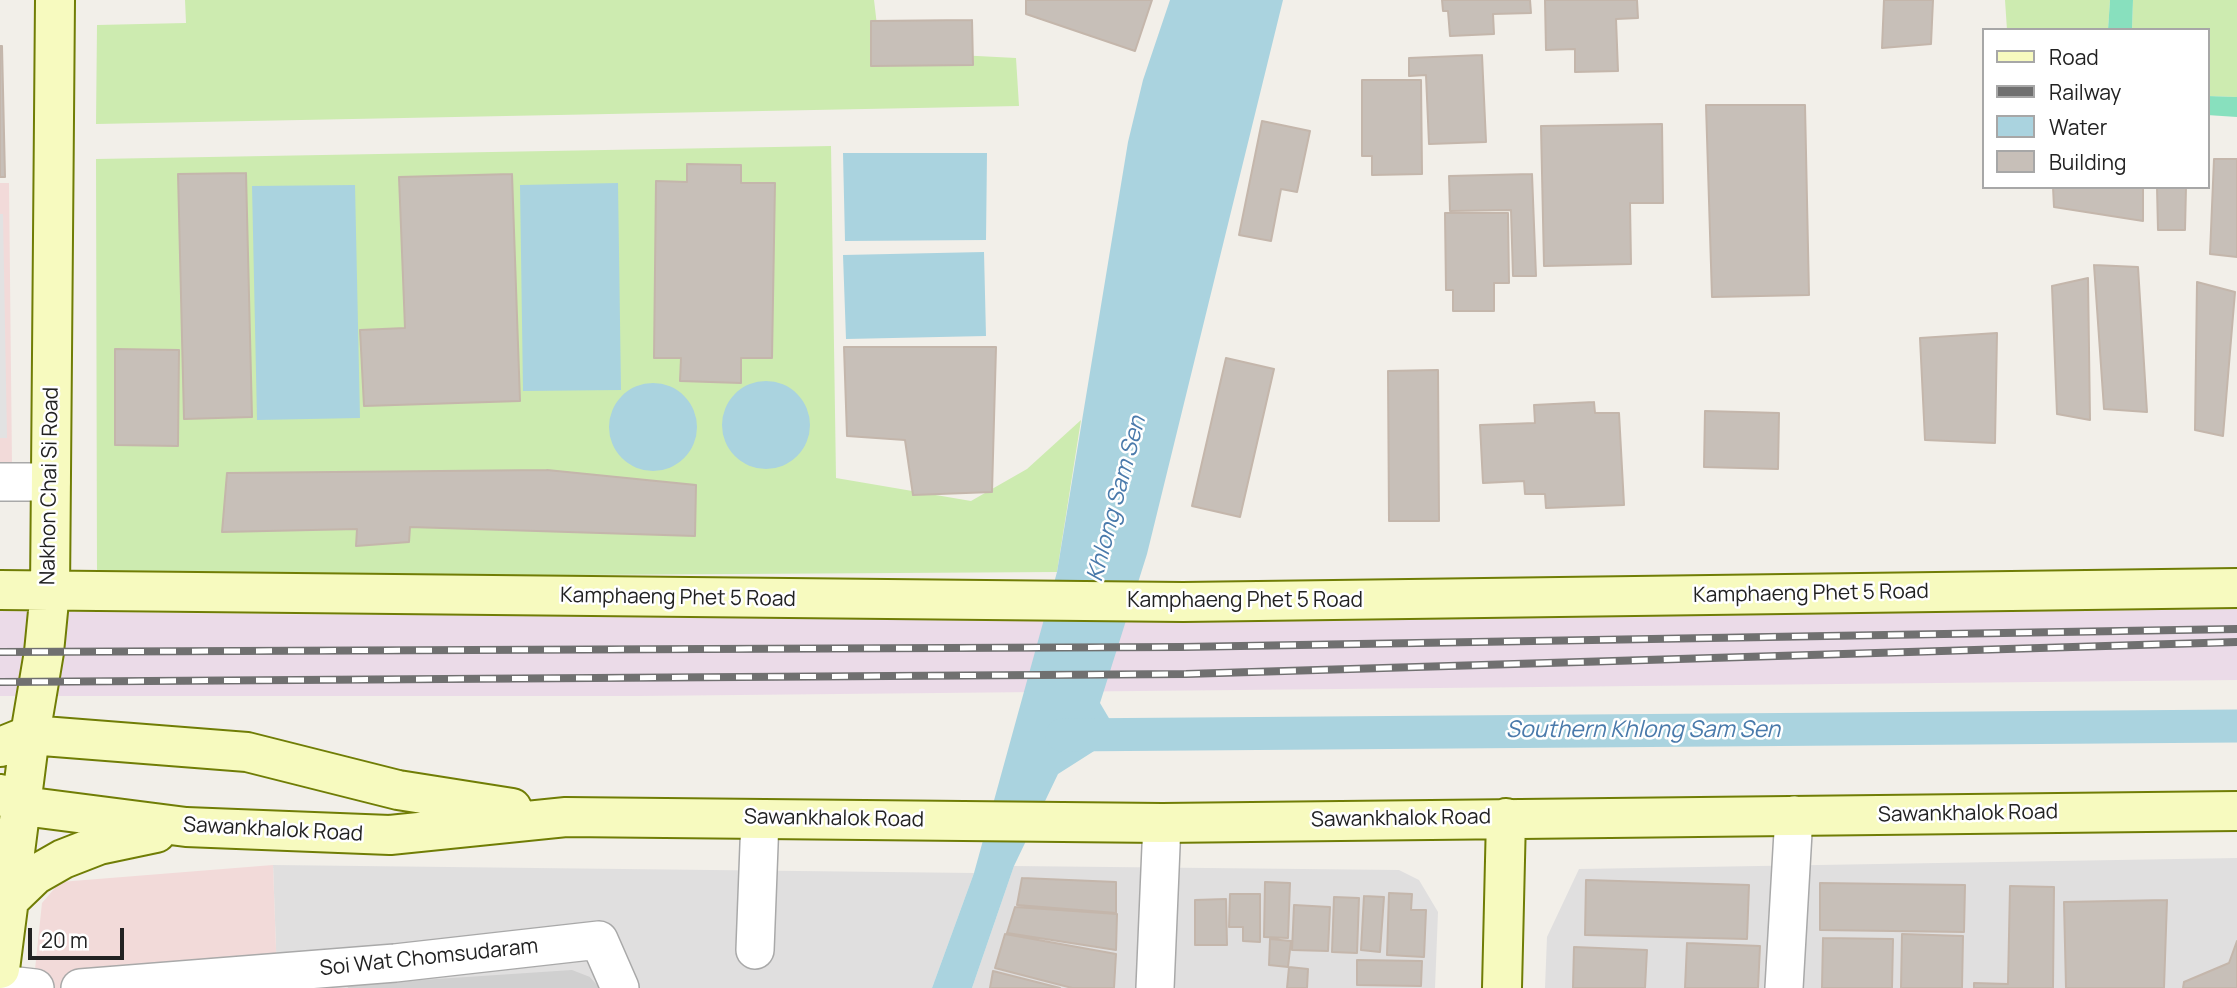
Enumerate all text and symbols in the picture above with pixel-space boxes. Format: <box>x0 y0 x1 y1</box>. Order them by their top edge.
legend <box>1982 28 2209 189</box>
text: Road <box>2049 43 2099 71</box>
text: Railway <box>2049 78 2121 106</box>
text: Water <box>2049 113 2107 141</box>
text: Building <box>2049 148 2126 176</box>
street label: Nakhon Chai Si Road <box>36 387 64 585</box>
water label: Khlong Sam Sen <box>1082 413 1152 585</box>
street label: Kamphaeng Phet 5 Road <box>1693 579 1929 609</box>
street label: Kamphaeng Phet 5 Road <box>560 583 796 613</box>
street label: Kamphaeng Phet 5 Road <box>1127 588 1363 614</box>
water label: Southern Khlong Sam Sen <box>1506 717 1780 745</box>
street label: Sawankhalok Road <box>1878 800 2058 828</box>
street label: Sawankhalok Road <box>744 805 924 833</box>
street label: Sawankhalok Road <box>1311 805 1491 833</box>
street label: Sawankhalok Road <box>182 813 364 847</box>
scale bar <box>32 914 128 958</box>
text: 20 m <box>41 926 88 954</box>
street label: Soi Wat Chomsudaram <box>319 934 539 982</box>

